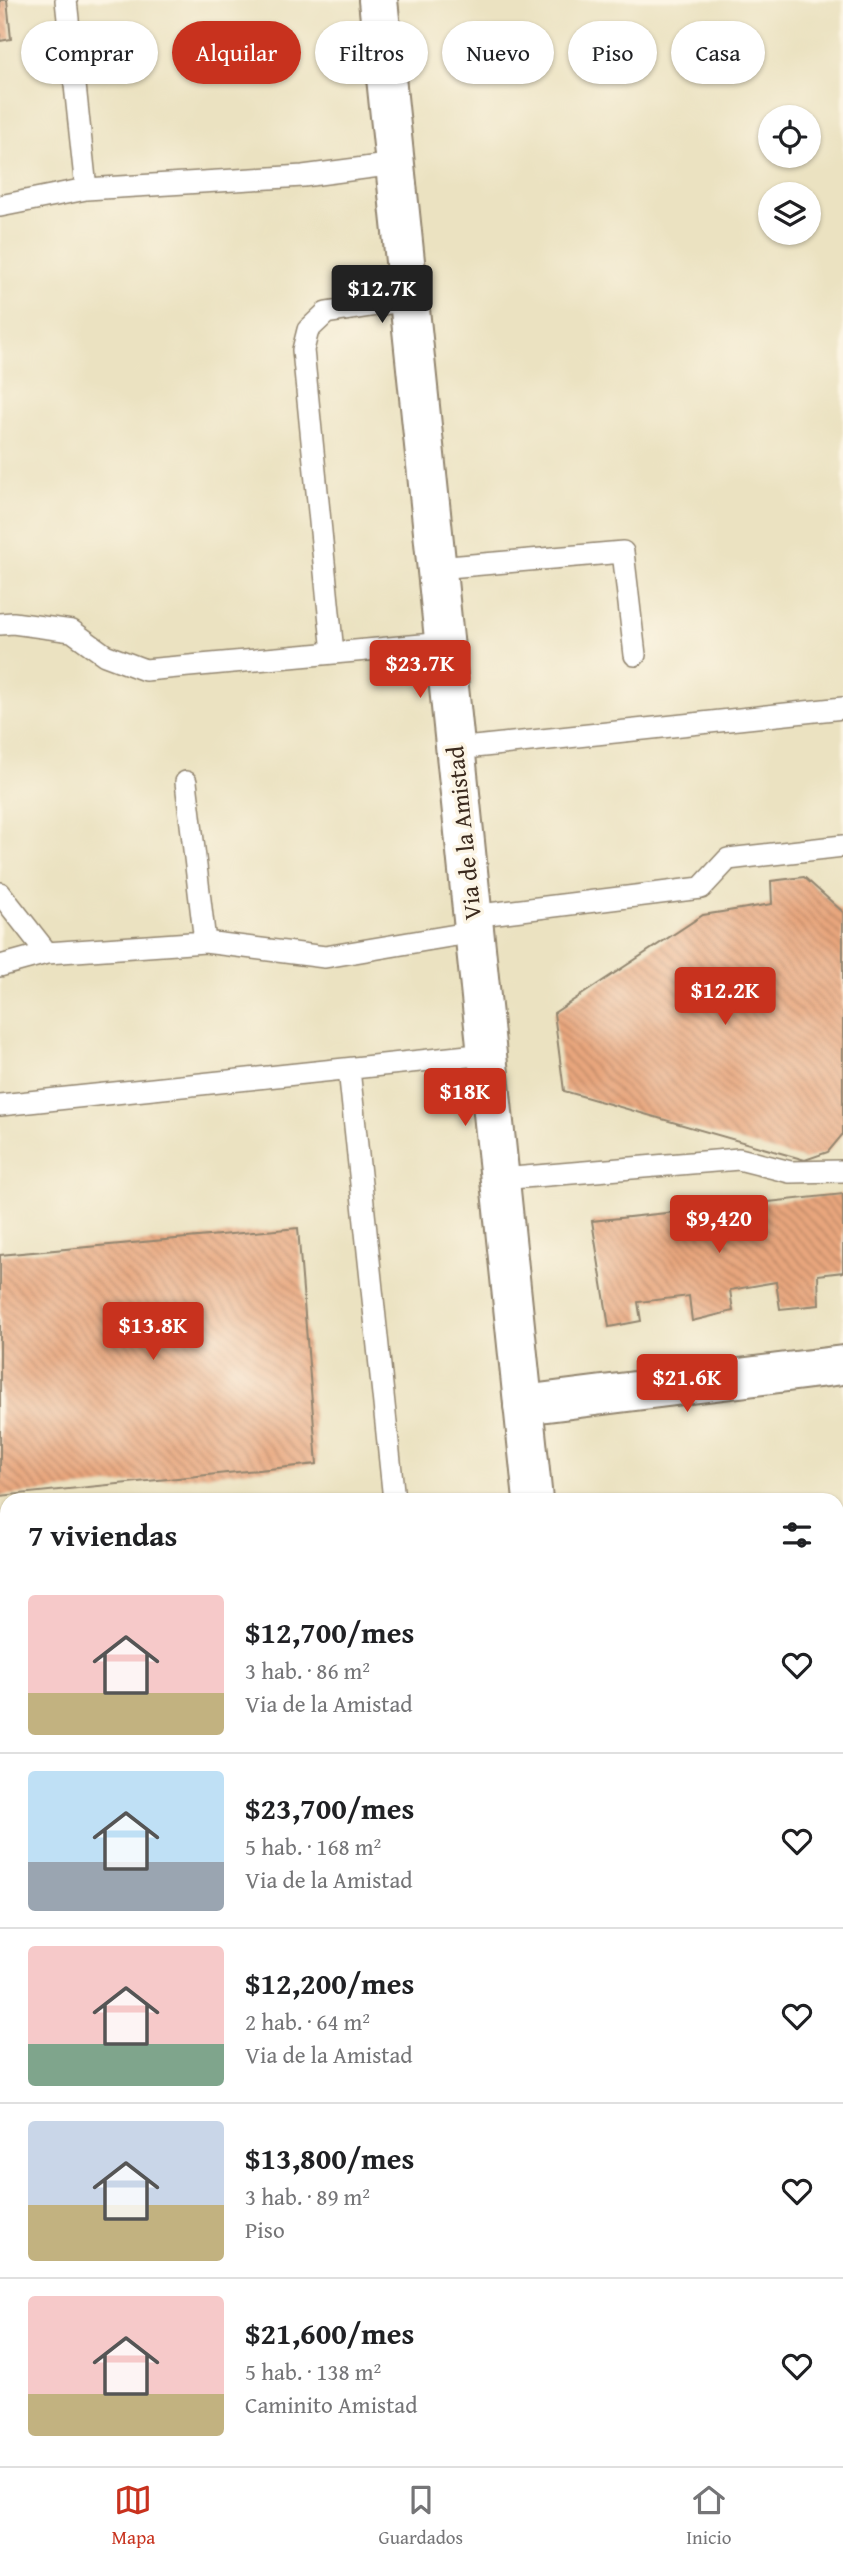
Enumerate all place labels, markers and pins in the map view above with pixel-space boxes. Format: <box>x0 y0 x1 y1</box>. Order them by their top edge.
pin: $12.7K <box>325 266 439 325</box>
pin: $23.7K <box>363 640 477 700</box>
pin: $12.2K <box>668 968 782 1027</box>
pin: $18K <box>424 1068 506 1128</box>
pin: $9,420 <box>662 1196 776 1255</box>
pin: $13.8K <box>96 1302 210 1362</box>
pin: $21.6K <box>630 1354 744 1414</box>

